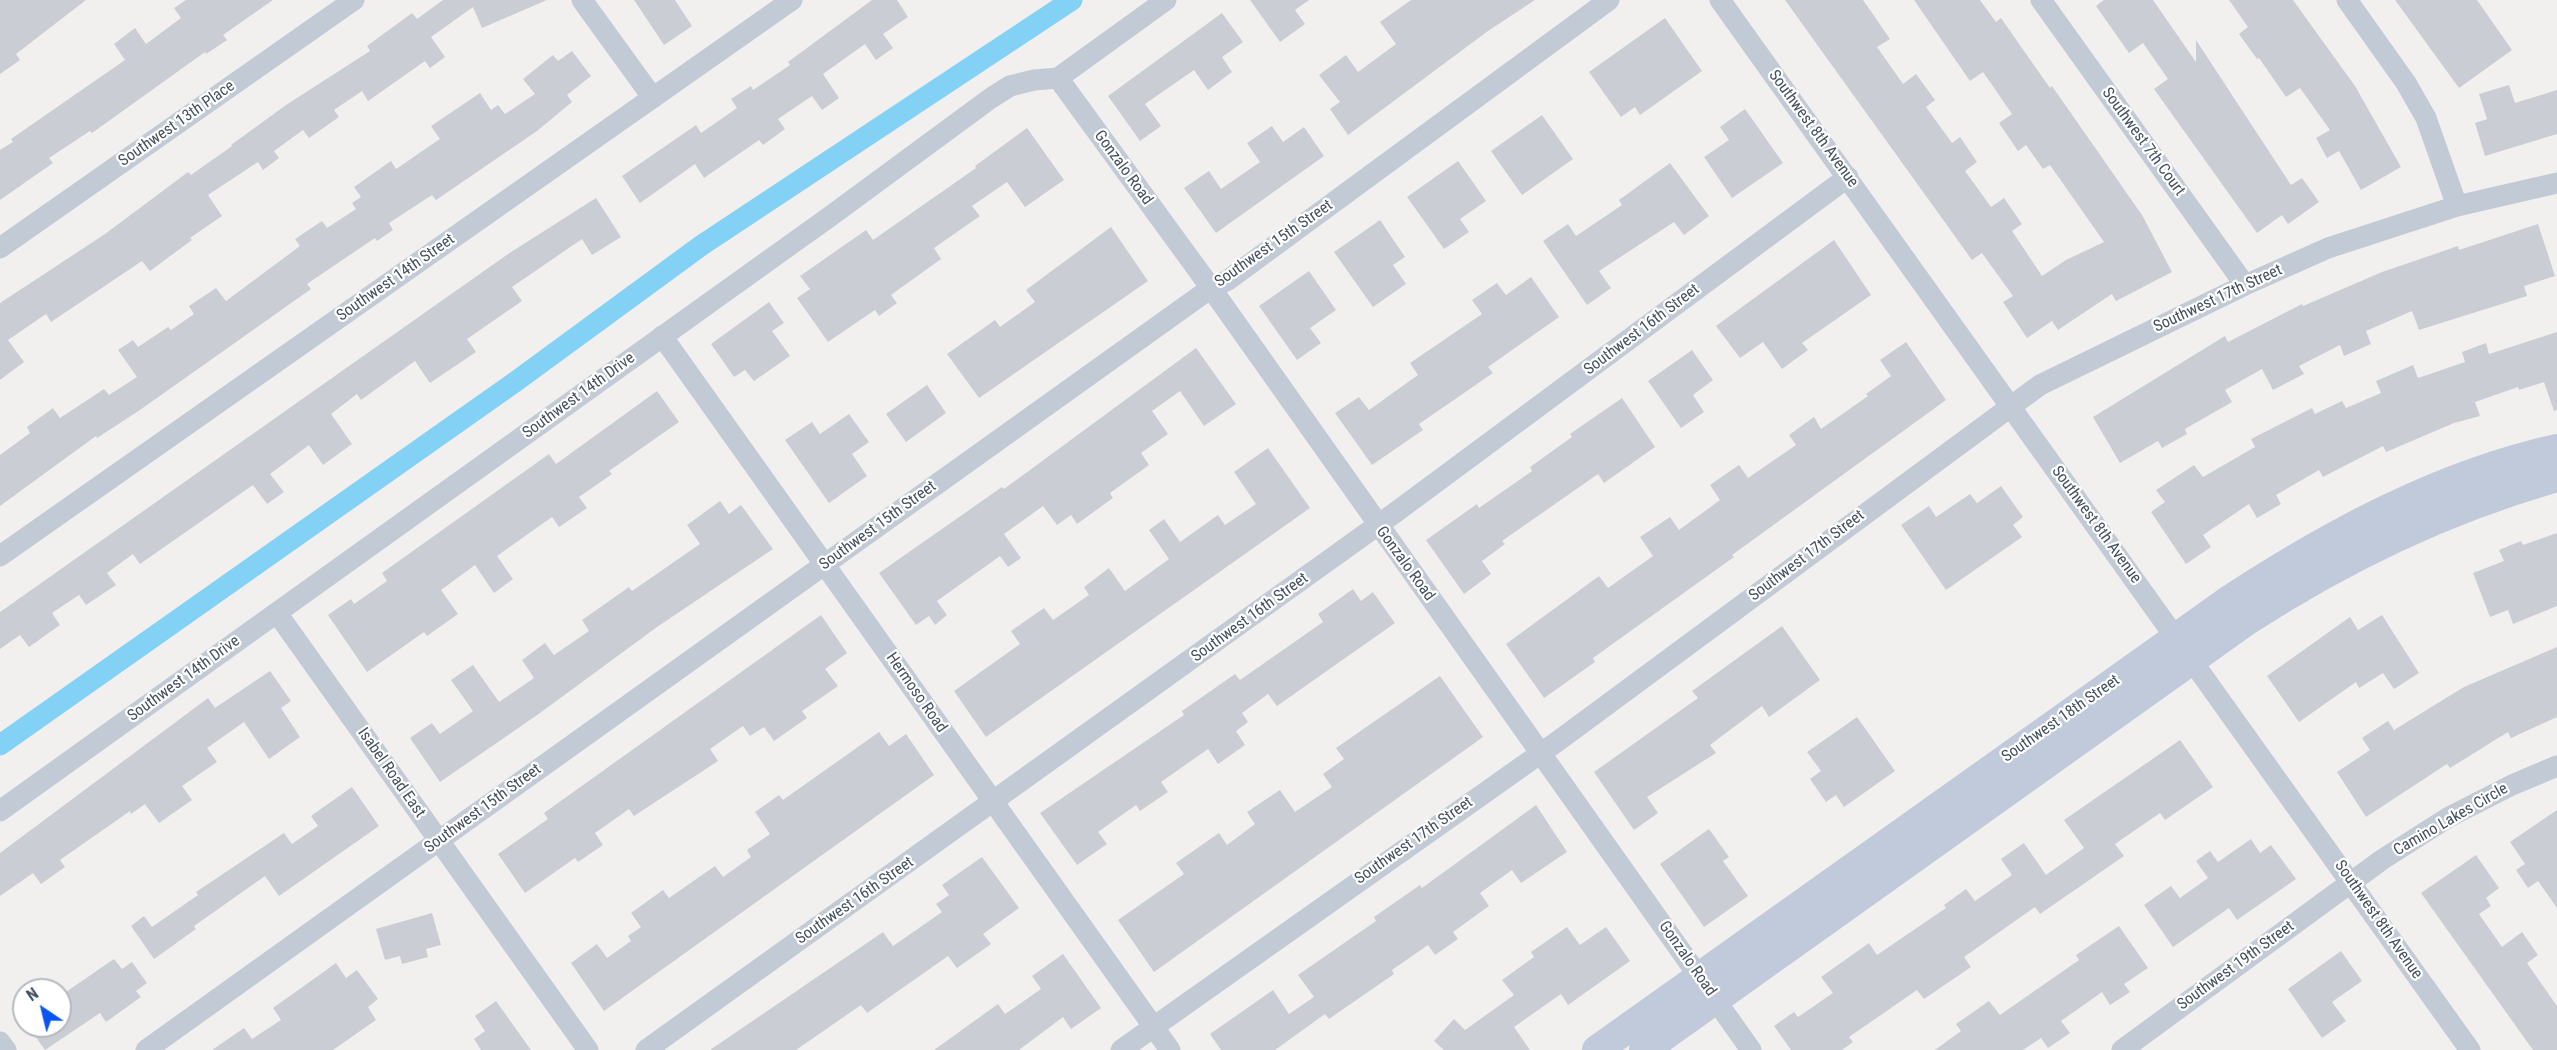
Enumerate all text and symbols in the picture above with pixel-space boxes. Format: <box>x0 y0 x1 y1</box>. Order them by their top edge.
street label: Southwest 8th Avenue <box>1764 67 1862 191</box>
street label: Southwest 13th Place <box>115 77 239 171</box>
street label: Southwest 7th Court <box>2097 84 2189 200</box>
street label: Gonzalo Road <box>1090 127 1156 209</box>
street label: Southwest 15th Street <box>1211 196 1337 292</box>
street label: Southwest 14th Street <box>333 230 459 326</box>
street label: Southwest 17th Street <box>2151 261 2285 337</box>
street label: Southwest 16th Street <box>1580 280 1704 380</box>
street label: Southwest 14th Drive <box>519 349 639 443</box>
street label: Southwest 8th Avenue <box>2047 463 2145 587</box>
street label: Southwest 15th Street <box>816 477 940 575</box>
street label: Southwest 17th Street <box>1745 506 1869 606</box>
street label: Gonzalo Road <box>1372 523 1438 605</box>
street label: Southwest 16th Street <box>1188 569 1312 667</box>
street label: Southwest 14th Drive <box>124 632 244 726</box>
street label: Hermoso Road <box>881 649 951 737</box>
street label: Southwest 18th Street <box>1998 671 2124 767</box>
street label: Isabel Road East <box>353 724 429 822</box>
street label: Southwest 15th Street <box>421 760 545 858</box>
street label: Camino Lakes Circle <box>2390 780 2512 860</box>
street label: Southwest 17th Street <box>1351 793 1477 889</box>
street label: Southwest 16th Street <box>792 853 918 949</box>
street label: Southwest 8th Avenue <box>2330 857 2426 983</box>
street label: Southwest 19th Street <box>2174 917 2298 1015</box>
street label: Gonzalo Road <box>1654 918 1720 1000</box>
north arrow <box>12 978 72 1038</box>
text: N <box>23 984 42 1005</box>

